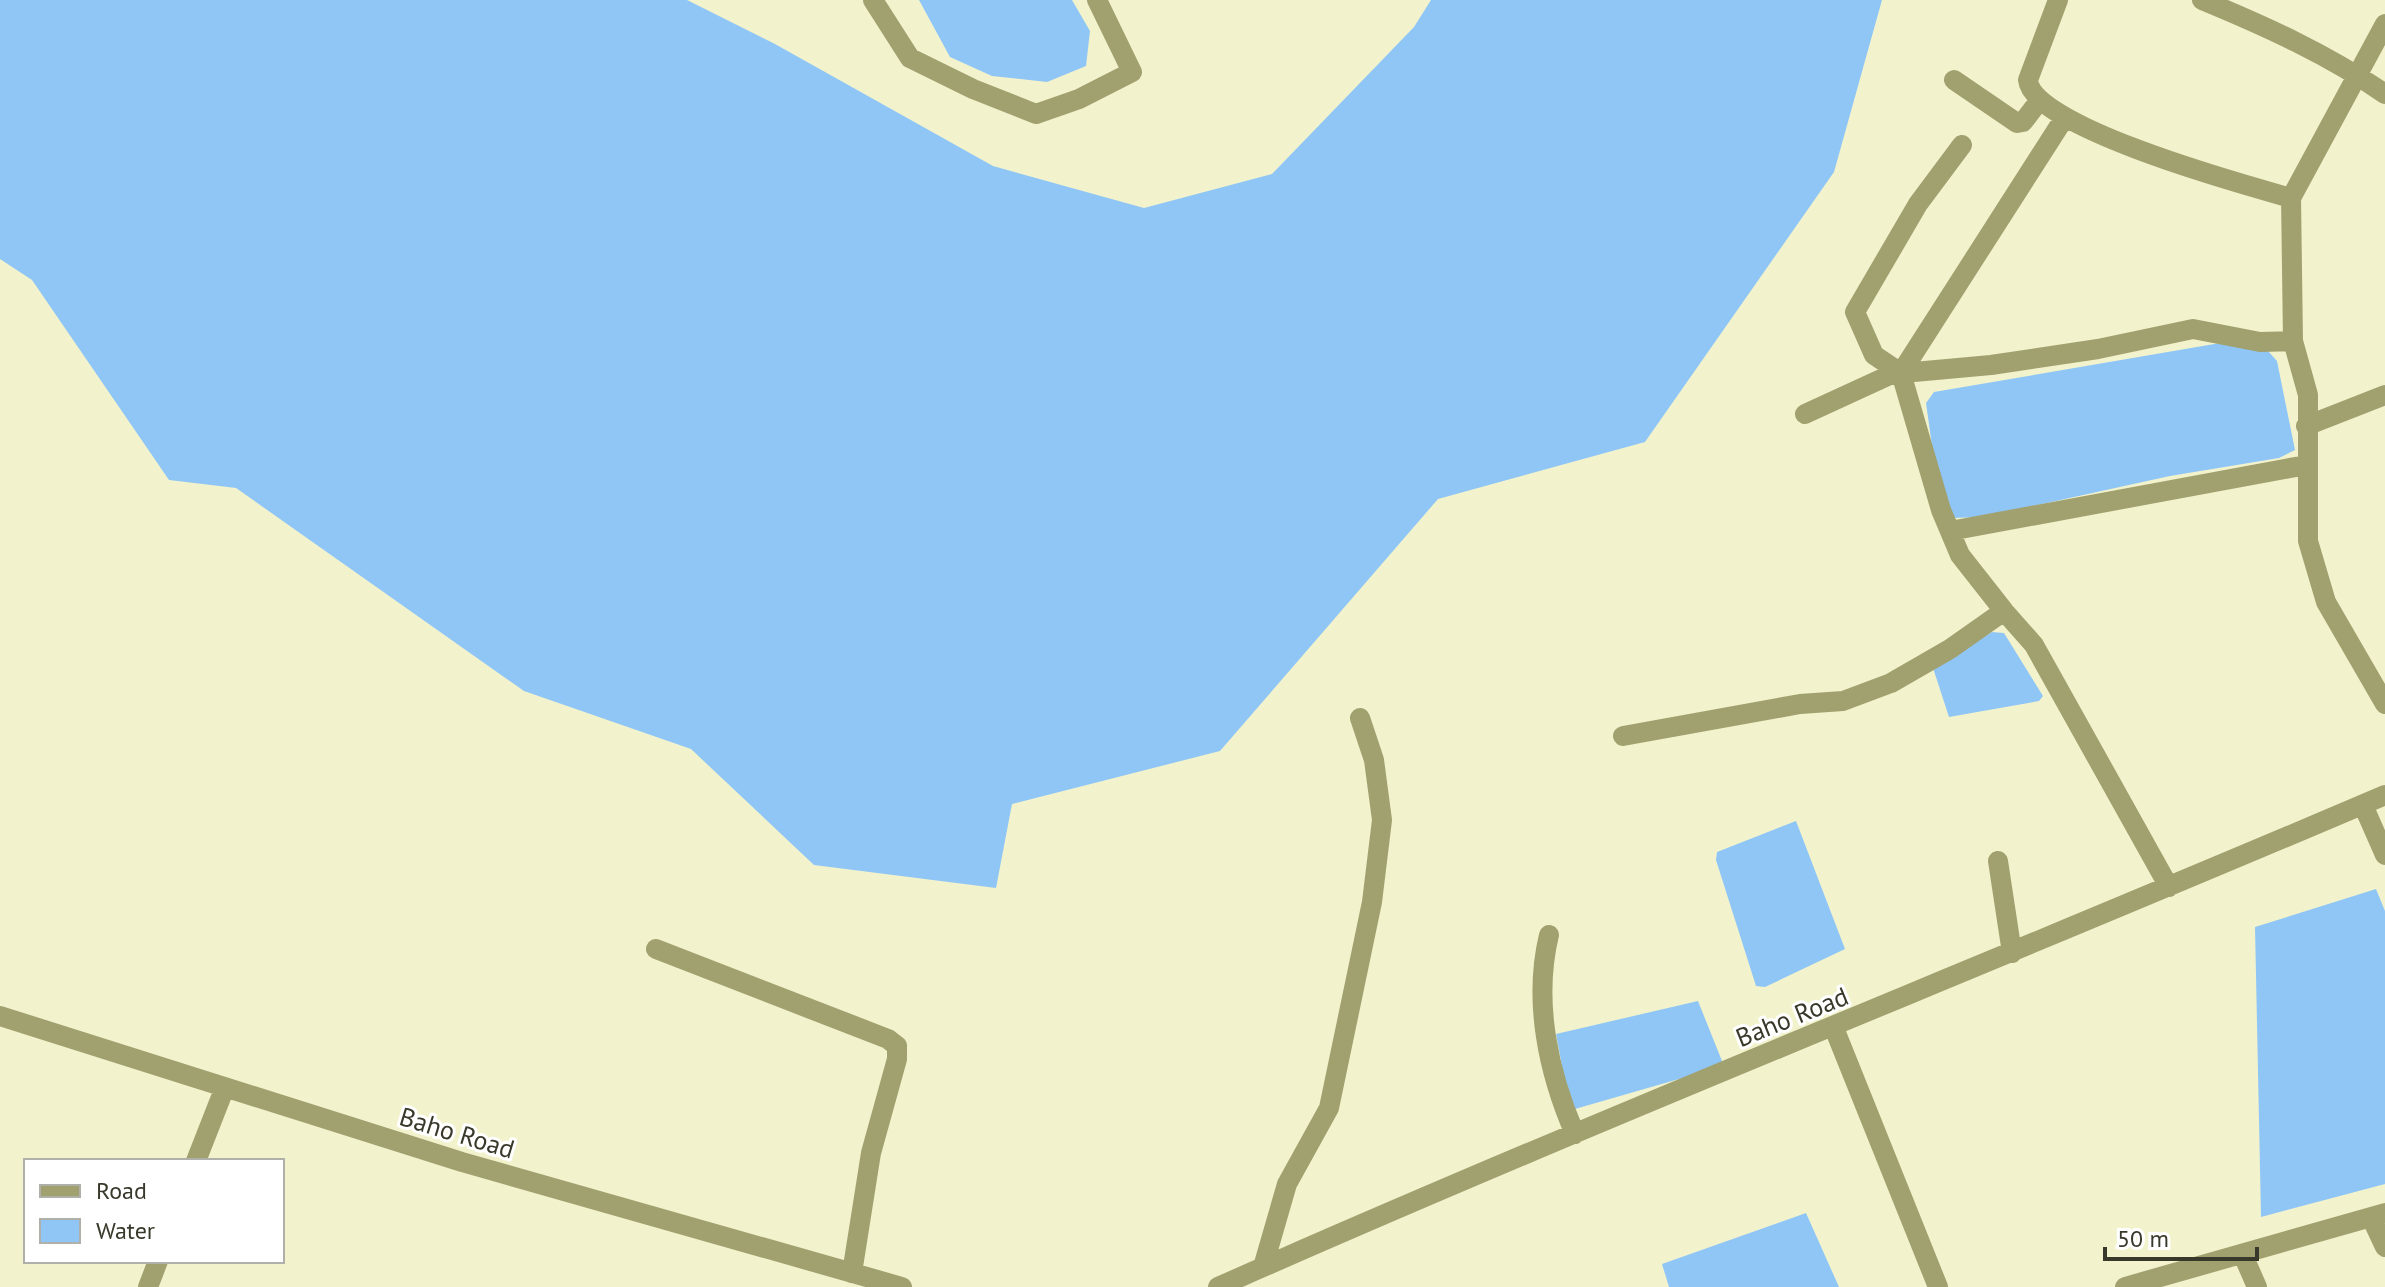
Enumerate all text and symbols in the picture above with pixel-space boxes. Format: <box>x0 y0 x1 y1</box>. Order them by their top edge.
street label: Baho Road <box>1731 979 1853 1054</box>
street label: Baho Road <box>396 1099 519 1166</box>
legend <box>24 1159 284 1263</box>
text: Road <box>96 1175 147 1206</box>
scale bar <box>2105 1211 2257 1261</box>
text: Water <box>96 1215 155 1246</box>
text: 50 m <box>2117 1223 2169 1254</box>

